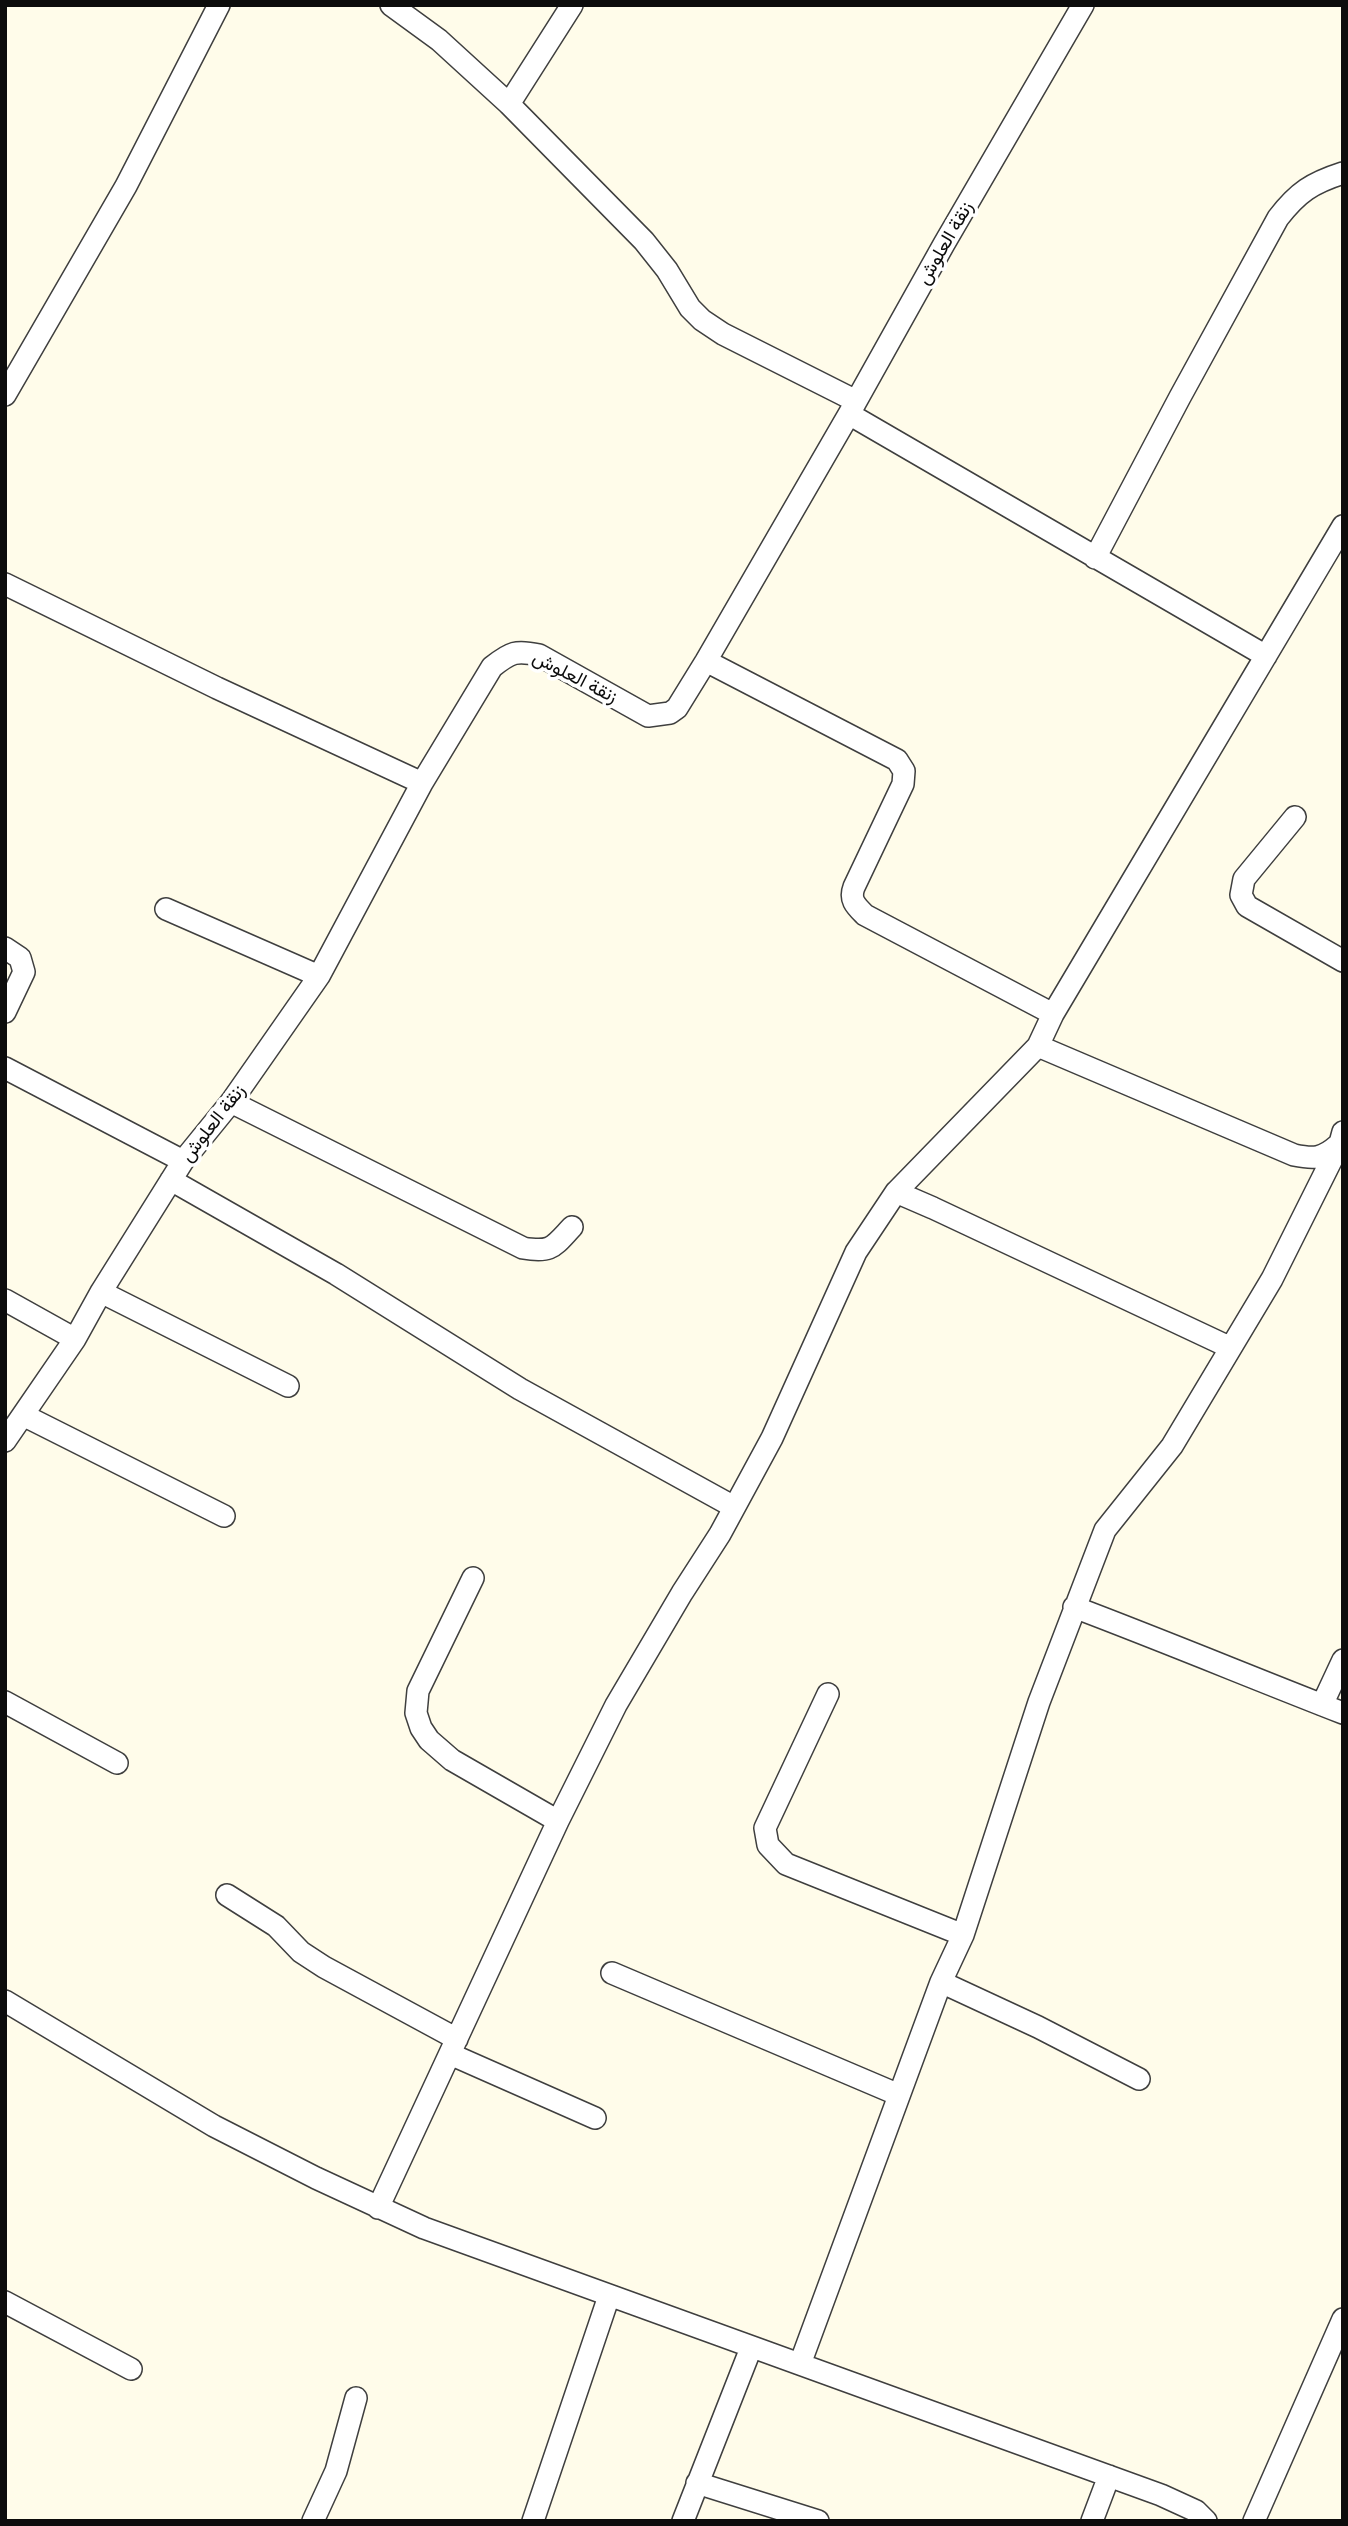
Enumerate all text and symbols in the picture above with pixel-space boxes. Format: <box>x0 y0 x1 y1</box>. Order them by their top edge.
street label: زنقة العلوش <box>912 197 978 289</box>
street label: زنقة العلوش <box>529 646 621 708</box>
street label: زنقة العلوش <box>176 1080 250 1166</box>

